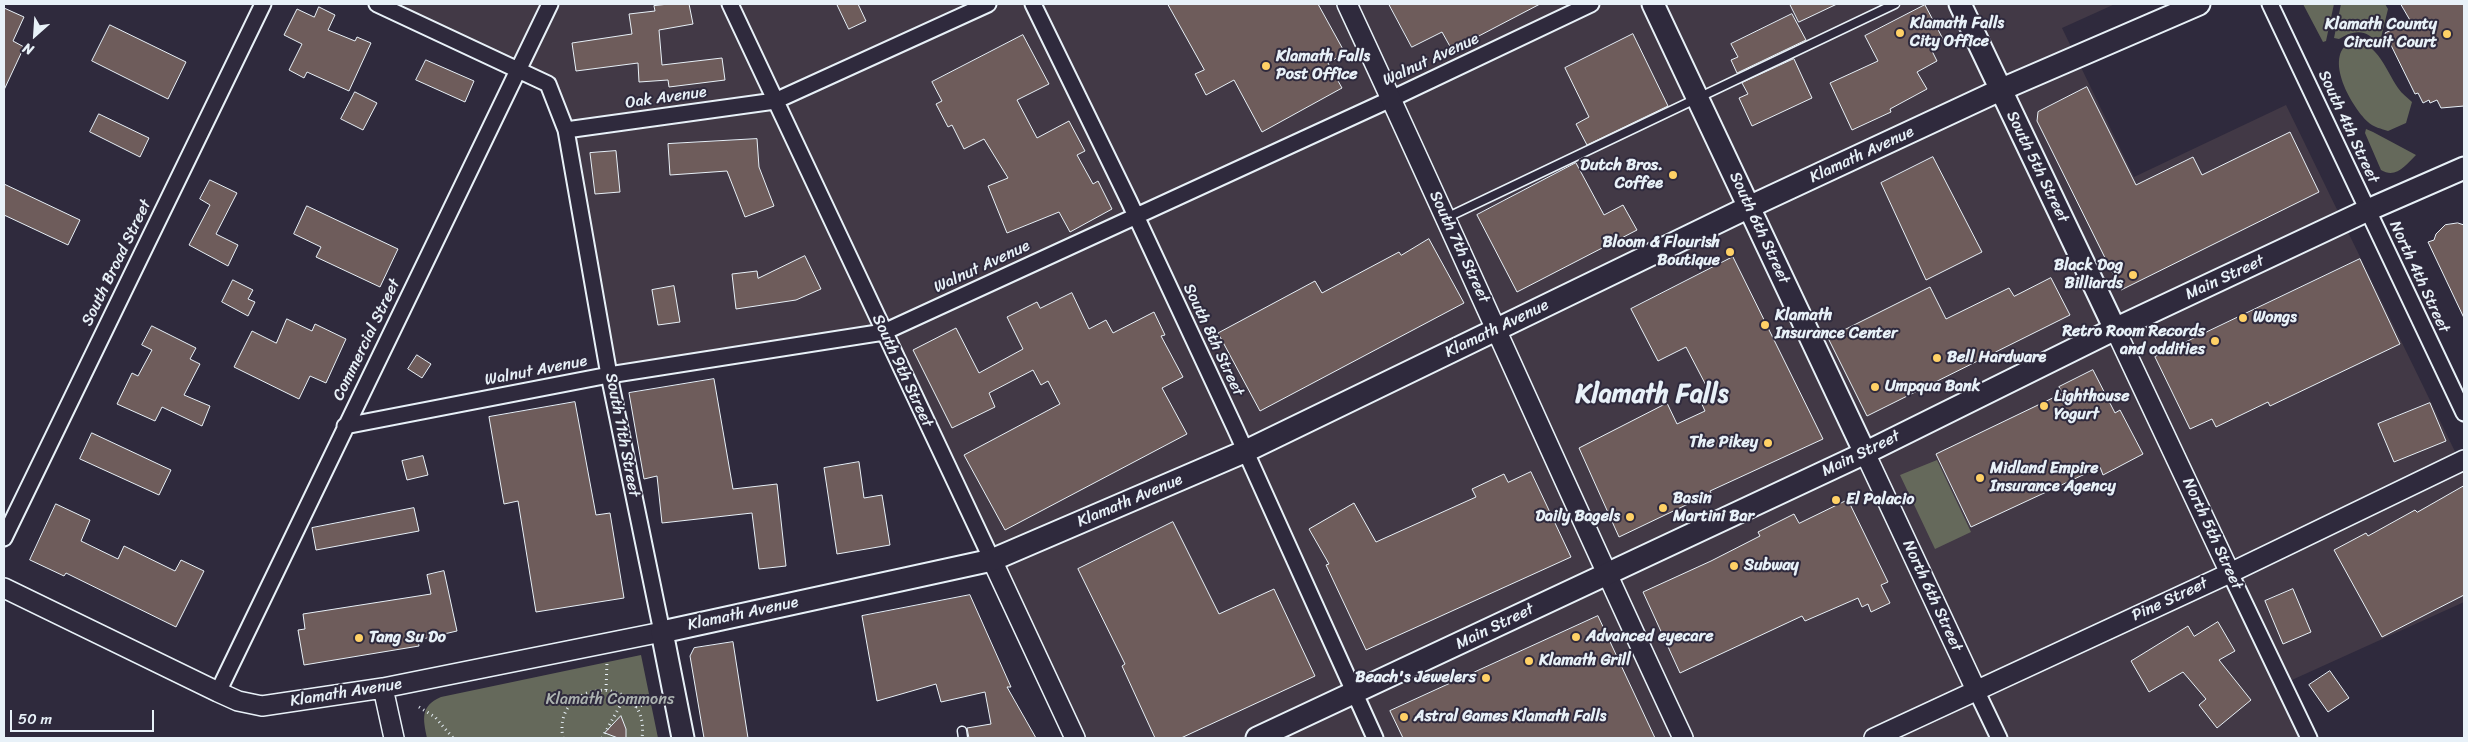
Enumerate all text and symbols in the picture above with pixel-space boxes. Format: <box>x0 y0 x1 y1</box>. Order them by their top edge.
north arrow <box>10 10 60 60</box>
place label: Klamath Falls City Office <box>1910 14 2004 52</box>
place label: Klamath County Circuit Court <box>2325 15 2437 53</box>
marker: Klamath Falls City Office <box>1894 27 1906 39</box>
marker: Klamath County Circuit Court <box>2441 28 2453 40</box>
street label: Walnut Avenue <box>1380 29 1482 91</box>
text: N <box>18 36 38 62</box>
place label: Klamath Falls Post Office <box>1276 47 1370 85</box>
marker: Klamath Falls Post Office <box>1260 60 1272 72</box>
street label: South 4th Street <box>2313 68 2383 186</box>
street label: Oak Avenue <box>624 83 708 113</box>
street label: South 5th Street <box>2002 108 2072 226</box>
street label: Klamath Avenue <box>1807 122 1917 188</box>
place label: Dutch Bros. Coffee <box>1580 156 1663 194</box>
marker: Dutch Bros. Coffee <box>1667 169 1679 181</box>
street label: South 6th Street <box>1725 169 1793 287</box>
street label: South 7th Street <box>1425 188 1493 306</box>
street label: South Broad Street <box>78 197 156 329</box>
street label: North 4th Street <box>2385 218 2453 336</box>
place label: Bloom & Flourish Boutique <box>1602 233 1720 271</box>
street label: Walnut Avenue <box>931 236 1033 298</box>
marker: Bloom & Flourish Boutique <box>1724 246 1736 258</box>
street label: Main Street <box>2183 251 2267 305</box>
place label: Black Dog Billiards <box>2054 256 2123 294</box>
marker: Black Dog Billiards <box>2127 269 2139 281</box>
street label: Commercial Street <box>329 276 405 404</box>
street label: South 8th Street <box>1179 281 1247 399</box>
street label: Klamath Avenue <box>1442 296 1552 362</box>
place label: Klamath Insurance Center <box>1775 306 1898 344</box>
place label: Wongs <box>2253 308 2297 328</box>
street label: South 9th Street <box>867 312 937 430</box>
marker: Wongs <box>2237 312 2249 324</box>
marker: Klamath Insurance Center <box>1759 319 1771 331</box>
place label: Retro Room Records and oddities <box>2062 322 2205 360</box>
marker: Retro Room Records and oddities <box>2209 335 2221 347</box>
place label: Bell Hardware <box>1947 348 2046 368</box>
street label: Walnut Avenue <box>483 352 589 390</box>
marker: Bell Hardware <box>1931 352 1943 364</box>
street label: South 11th Street <box>601 371 643 499</box>
place label: Umpqua Bank <box>1885 377 1980 397</box>
district label: Klamath Falls <box>1576 379 1728 411</box>
marker: Umpqua Bank <box>1869 381 1881 393</box>
place label: Lighthouse Yogurt <box>2054 387 2129 425</box>
marker: Lighthouse Yogurt <box>2038 400 2050 412</box>
street label: Main Street <box>1819 427 1903 481</box>
place label: The Pikey <box>1689 433 1758 453</box>
marker: The Pikey <box>1762 437 1774 449</box>
place label: Midland Empire Insurance Agency <box>1990 459 2116 497</box>
street label: Klamath Avenue <box>1074 470 1186 532</box>
marker: Midland Empire Insurance Agency <box>1974 472 1986 484</box>
street label: North 5th Street <box>2178 475 2246 593</box>
place label: Basin Martini Bar <box>1673 489 1754 527</box>
place label: El Palacio <box>1846 490 1914 510</box>
marker: El Palacio <box>1830 494 1842 506</box>
marker: Basin Martini Bar <box>1657 502 1669 514</box>
place label: Daily Bagels <box>1535 507 1620 527</box>
marker: Daily Bagels <box>1624 511 1636 523</box>
street label: North 6th Street <box>1898 537 1966 655</box>
place label: Subway <box>1744 556 1799 576</box>
marker: Subway <box>1728 560 1740 572</box>
street label: Pine Street <box>2129 574 2211 626</box>
street label: Klamath Avenue <box>686 593 800 635</box>
street label: Main Street <box>1453 600 1537 654</box>
place label: Advanced eyecare <box>1586 627 1713 647</box>
place label: Tang Su Do <box>369 628 446 648</box>
marker: Advanced eyecare <box>1570 631 1582 643</box>
marker: Tang Su Do <box>353 632 365 644</box>
place label: Klamath Grill <box>1539 651 1631 671</box>
marker: Klamath Grill <box>1523 655 1535 667</box>
place label: Beach's Jewelers <box>1355 668 1476 688</box>
marker: Beach's Jewelers <box>1480 672 1492 684</box>
street label: Klamath Avenue <box>289 675 403 711</box>
park label: Klamath Commons <box>546 690 674 710</box>
scale bar <box>12 700 156 732</box>
text: 50 m <box>18 706 52 732</box>
place label: Astral Games Klamath Falls <box>1414 707 1606 727</box>
marker: Astral Games Klamath Falls <box>1398 711 1410 723</box>

